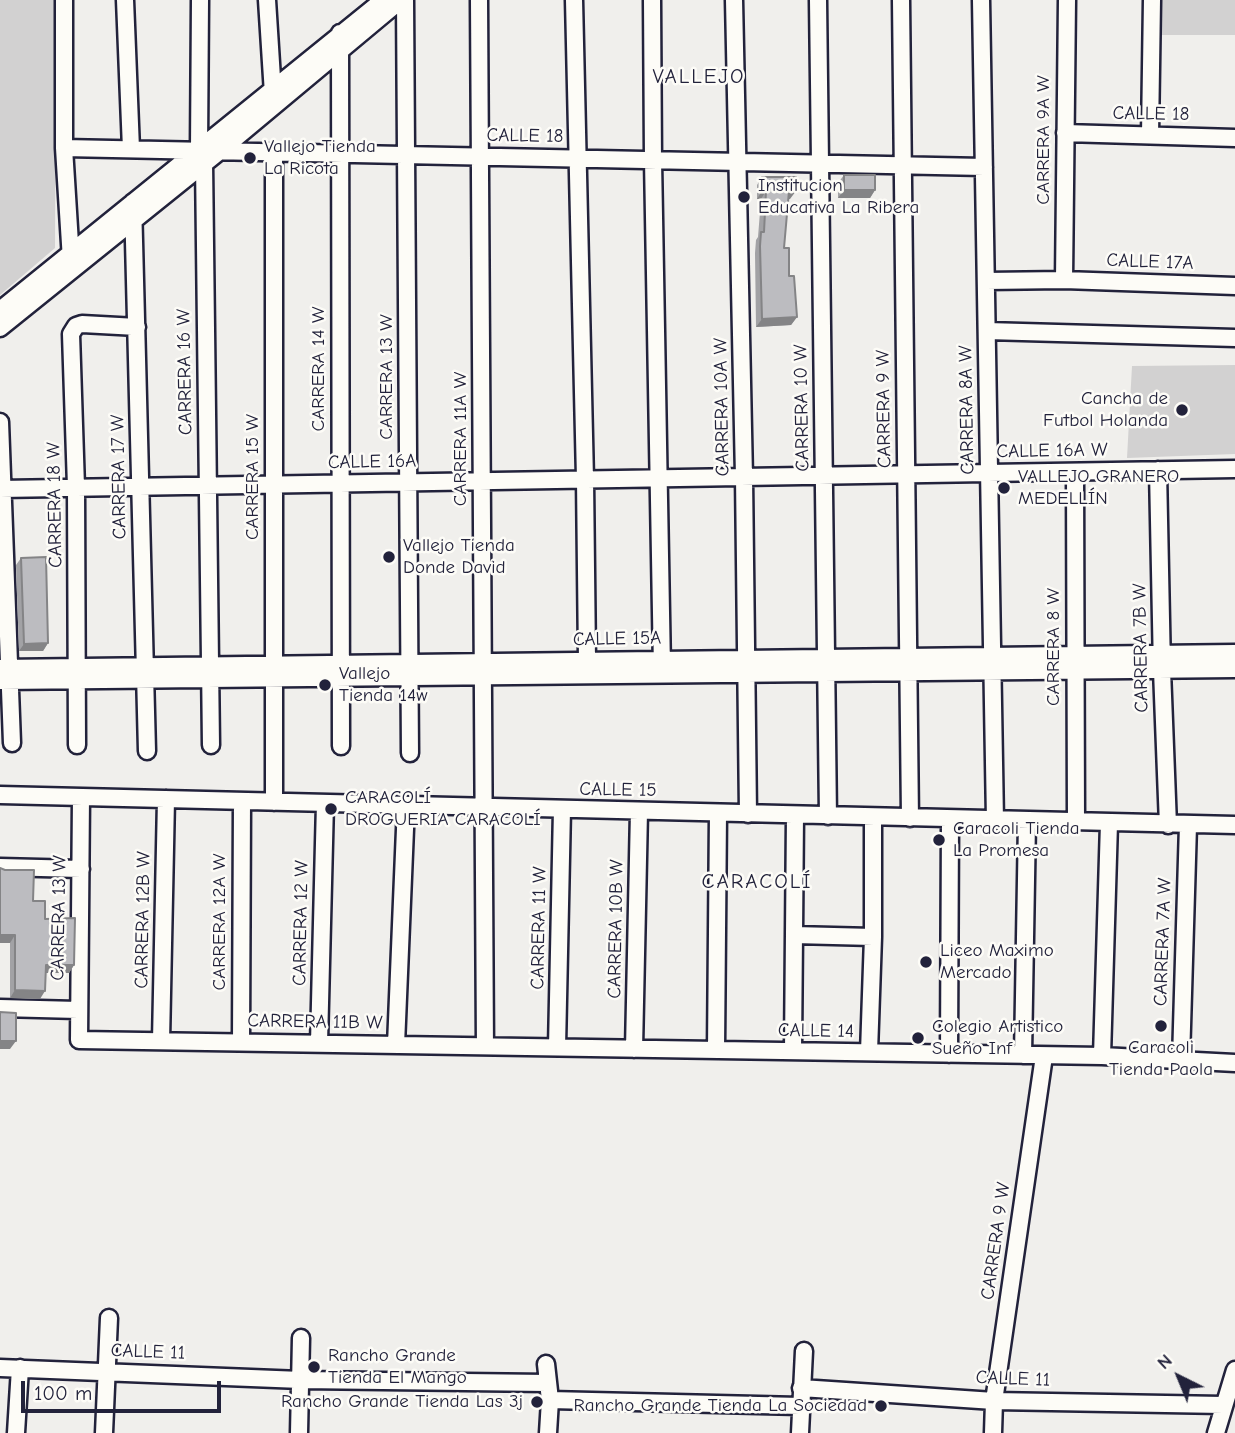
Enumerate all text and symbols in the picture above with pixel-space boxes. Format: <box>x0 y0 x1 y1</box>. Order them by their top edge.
district label: VALLEJO <box>653 64 745 90</box>
street label: CARRERA 9A W <box>1033 75 1055 205</box>
street label: CALLE 18 <box>1112 102 1190 126</box>
street label: CALLE 18 <box>486 124 564 148</box>
place label: Vallejo Tienda La Ricota <box>264 136 376 180</box>
marker: Vallejo Tienda La Ricota <box>242 150 258 166</box>
place label: Institucion Educativa La Ribera <box>758 175 919 219</box>
marker: Institucion Educativa La Ribera <box>736 189 752 205</box>
street label: CALLE 17A <box>1106 249 1194 275</box>
street label: CARRERA 14 W <box>308 306 330 432</box>
street label: CARRERA 16 W <box>173 309 197 435</box>
street label: CARRERA 13 W <box>376 314 398 440</box>
street label: CARRERA 10A W <box>709 338 735 476</box>
street label: CARRERA 10 W <box>789 344 815 472</box>
street label: CARRERA 8A W <box>954 345 980 475</box>
street label: CARRERA 9 W <box>872 350 896 468</box>
street label: CARRERA 11A W <box>450 372 472 506</box>
place label: Cancha de Futbol Holanda <box>1043 388 1168 432</box>
marker: Cancha de Futbol Holanda <box>1174 402 1190 418</box>
street label: CARRERA 17 W <box>107 414 131 540</box>
street label: CARRERA 15 W <box>242 414 264 540</box>
street label: CALLE 16A W <box>996 439 1108 463</box>
street label: CARRERA 18 W <box>43 442 67 568</box>
street label: CALLE 16A <box>328 450 416 474</box>
place label: VALLEJO GRANERO MEDELLÍN <box>1018 466 1179 510</box>
marker: VALLEJO GRANERO MEDELLÍN <box>996 480 1012 496</box>
place label: Vallejo Tienda Donde David <box>403 535 515 579</box>
marker: Vallejo Tienda Donde David <box>381 549 397 565</box>
street label: CARRERA 7B W <box>1128 583 1154 713</box>
street label: CARRERA 8 W <box>1043 588 1065 706</box>
street label: CALLE 15A <box>573 627 661 651</box>
place label: Vallejo Tienda 14w <box>339 663 428 707</box>
marker: Vallejo Tienda 14w <box>317 677 333 693</box>
street label: CALLE 15 <box>579 778 657 802</box>
place label: CARACOLÍ DROGUERIA CARACOLÍ <box>345 787 541 831</box>
marker: CARACOLÍ DROGUERIA CARACOLÍ <box>323 801 339 817</box>
place label: Caracoli Tienda La Promesa <box>953 818 1080 862</box>
marker: Caracoli Tienda La Promesa <box>931 832 947 848</box>
street label: CARRERA 12B W <box>130 851 156 989</box>
street label: CARRERA 12A W <box>209 854 231 990</box>
street label: CARRERA 13 W <box>47 855 71 981</box>
street label: CARRERA 10B W <box>603 859 629 999</box>
street label: CARRERA 12 W <box>289 860 313 986</box>
street label: CARRERA 11 W <box>527 866 551 990</box>
district label: CARACOLÍ <box>703 869 811 895</box>
street label: CARRERA 7A W <box>1149 877 1177 1007</box>
place label: Liceo Maximo Mercado <box>940 940 1054 984</box>
marker: Liceo Maximo Mercado <box>918 954 934 970</box>
street label: CARRERA 11B W <box>247 1009 383 1035</box>
place label: Colegio Artistico Sueño Inf <box>932 1016 1063 1060</box>
marker: Caracoli Tienda Paola <box>1153 1018 1169 1034</box>
street label: CALLE 14 <box>778 1019 854 1043</box>
marker: Colegio Artistico Sueño Inf <box>910 1030 926 1046</box>
place label: Caracoli Tienda Paola <box>1109 1037 1213 1081</box>
street label: CARRERA 9 W <box>976 1181 1016 1301</box>
street label: CALLE 11 <box>110 1339 186 1365</box>
north arrow <box>1144 1342 1214 1412</box>
place label: Rancho Grande Tienda El Mango <box>328 1345 467 1389</box>
text: N <box>1153 1349 1177 1374</box>
marker: Rancho Grande Tienda El Mango <box>306 1359 322 1375</box>
scale bar <box>24 1366 224 1410</box>
street label: CALLE 11 <box>975 1366 1051 1392</box>
text: 100 m <box>34 1381 92 1405</box>
place label: Rancho Grande Tienda Las 3j <box>281 1391 523 1413</box>
marker: Rancho Grande Tienda Las 3j <box>529 1394 545 1410</box>
place label: Rancho Grande Tienda La Sociedad <box>574 1395 867 1417</box>
marker: Rancho Grande Tienda La Sociedad <box>873 1398 889 1414</box>

